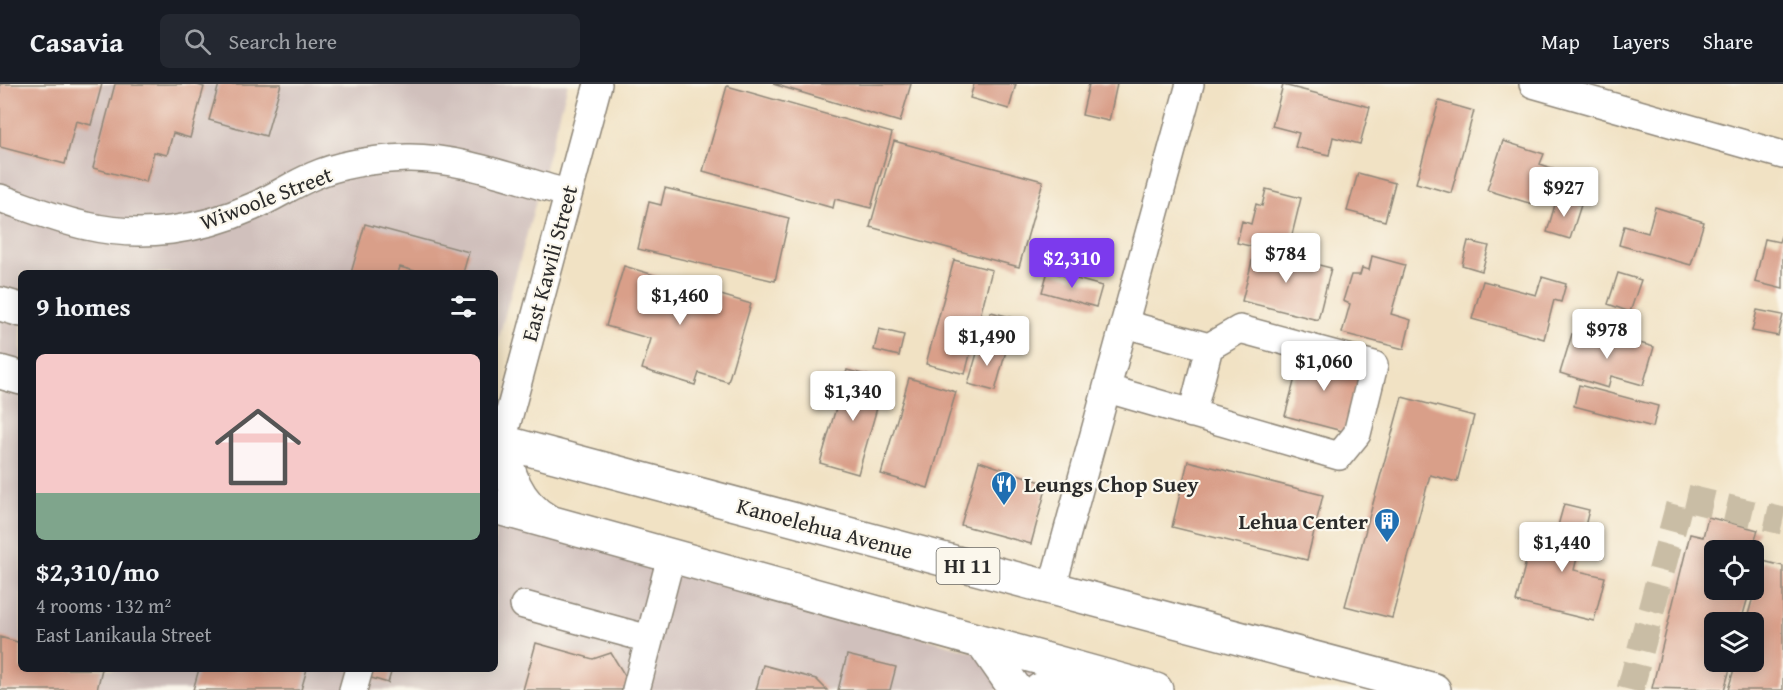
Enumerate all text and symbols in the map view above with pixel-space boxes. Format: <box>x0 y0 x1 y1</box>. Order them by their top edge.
search box <box>160 14 580 68</box>
text: Casavia <box>30 21 124 62</box>
icon: search <box>181 25 214 58</box>
text: Search here <box>229 25 337 57</box>
text: Map <box>1541 26 1580 57</box>
text: Layers <box>1613 26 1670 57</box>
text: Share <box>1703 26 1753 57</box>
street label: Wiwoole Street <box>195 158 337 238</box>
pin: $927 <box>1528 167 1600 218</box>
text: $927 <box>1543 172 1585 201</box>
street label: East Kawili Street <box>513 181 585 345</box>
pin: $784 <box>1250 233 1322 284</box>
pin: $2,310 <box>1023 238 1121 289</box>
text: $784 <box>1265 238 1307 267</box>
text: $2,310 <box>1043 243 1101 272</box>
pin: $1,460 <box>631 275 729 326</box>
text: $1,460 <box>651 280 709 309</box>
text: 9 homes <box>36 287 131 326</box>
icon: filters <box>447 290 480 323</box>
pin: $978 <box>1571 309 1643 360</box>
text: $978 <box>1586 314 1628 343</box>
pin: $1,490 <box>938 316 1036 367</box>
text: $1,490 <box>958 321 1016 350</box>
pin: $1,060 <box>1275 341 1373 392</box>
text: $1,060 <box>1295 346 1353 375</box>
pin: $1,340 <box>804 371 902 422</box>
text: $1,340 <box>824 376 882 405</box>
icon: home <box>204 393 312 501</box>
place label: Leungs Chop Suey <box>1024 468 1199 500</box>
restaurant icon: Leungs Chop Suey <box>989 469 1019 507</box>
street label: Kanoelehua Avenue <box>733 489 917 567</box>
place label: Lehua Center <box>1239 505 1368 537</box>
building icon: Lehua Center <box>1372 506 1402 544</box>
pin: $1,440 <box>1513 522 1611 573</box>
text: $1,440 <box>1533 527 1591 556</box>
map controls <box>1704 540 1764 672</box>
button: locate <box>1704 540 1764 600</box>
road number: HI 11 <box>936 548 1000 584</box>
text: $2,310/mo <box>36 552 159 591</box>
text: 4 rooms · 132 m² <box>36 591 171 620</box>
button: layers <box>1704 612 1764 672</box>
text: East Lanikaula Street <box>36 620 212 649</box>

